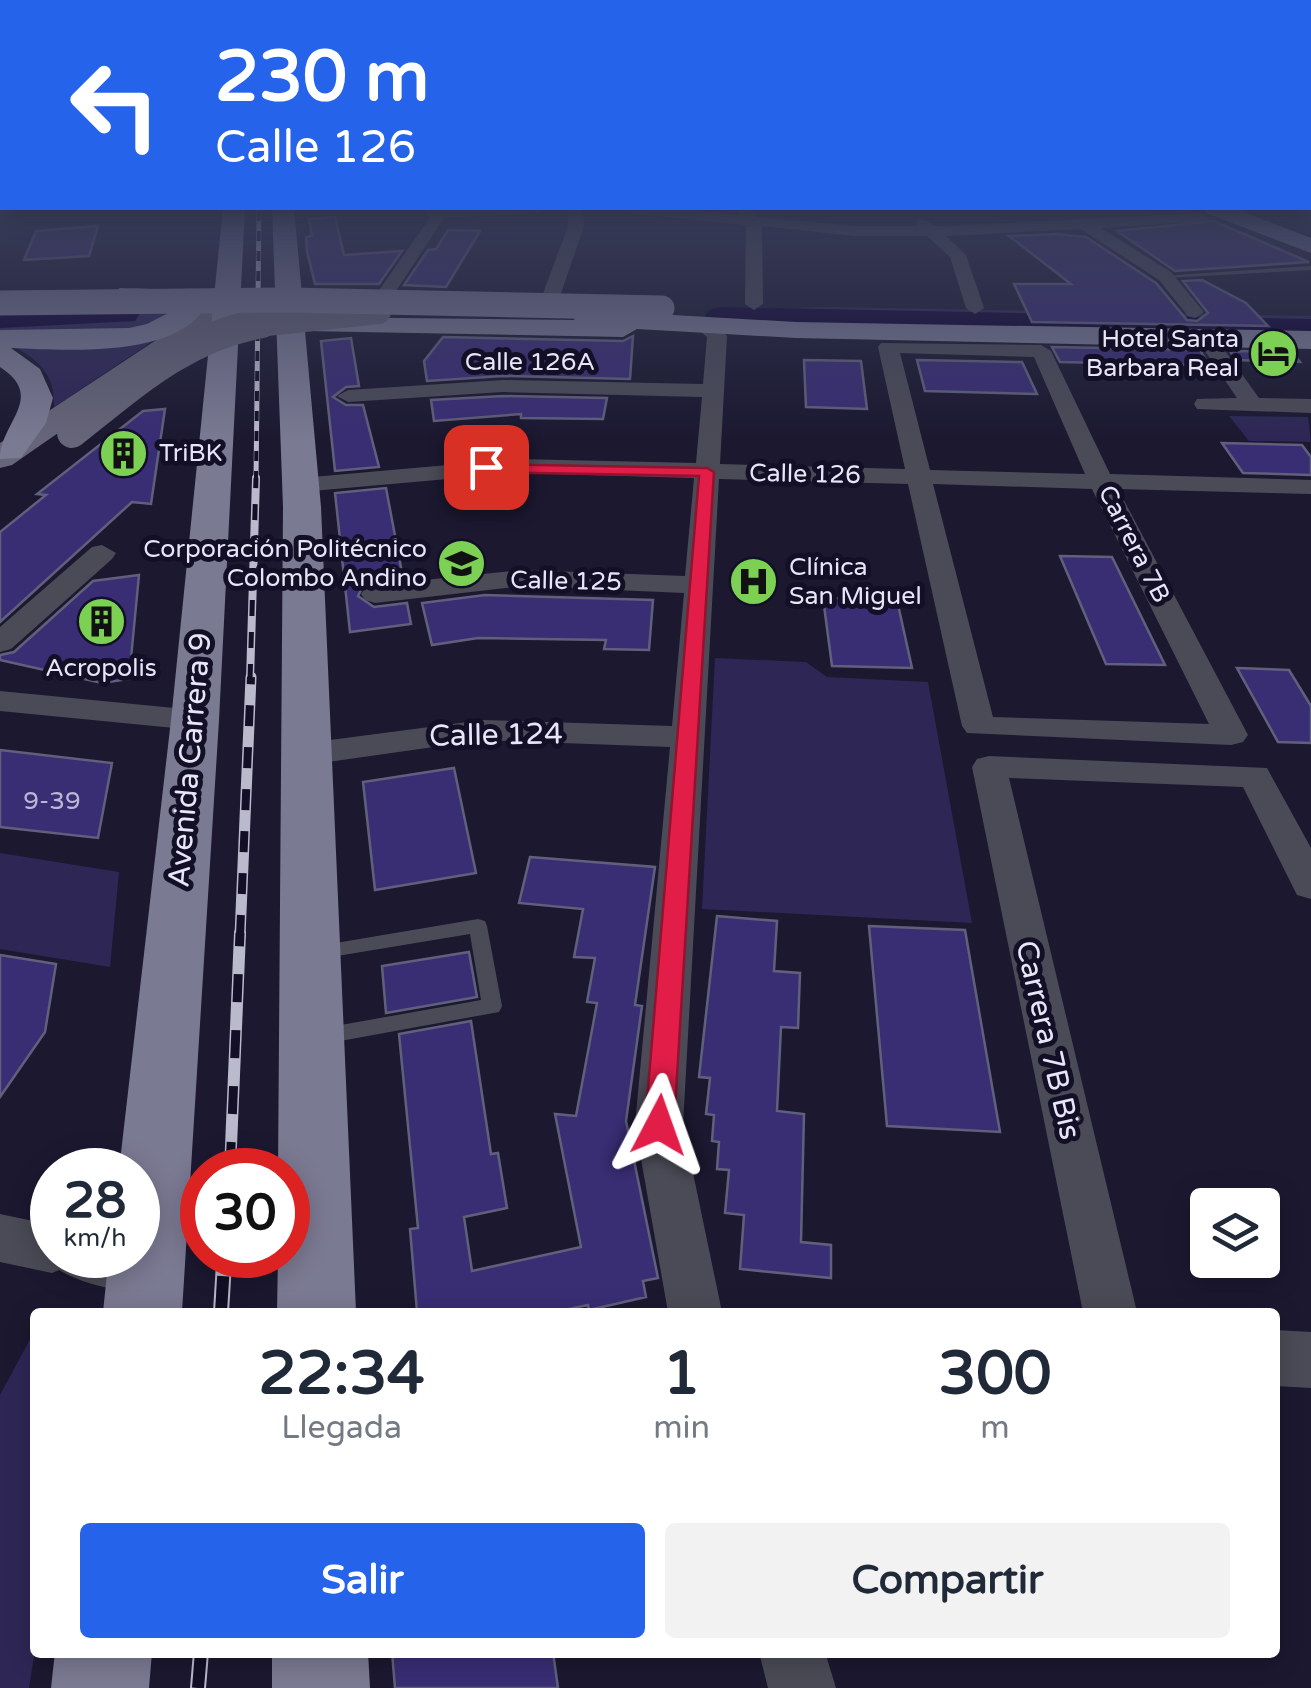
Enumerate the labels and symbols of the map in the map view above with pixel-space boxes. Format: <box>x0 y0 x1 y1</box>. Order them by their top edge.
place label: Hotel Santa Barbara Real <box>1086 324 1239 383</box>
hotel icon: Hotel Santa Barbara Real <box>1248 327 1300 379</box>
street label: Calle 126A <box>465 347 595 377</box>
pin <box>444 425 529 510</box>
building icon: TriBK <box>98 427 150 479</box>
place label: TriBK <box>159 438 223 468</box>
street label: Calle 126 <box>749 458 861 490</box>
street label: Carrera 7B <box>1092 480 1176 608</box>
place label: Corporación Politécnico Colombo Andino <box>143 534 427 593</box>
school or university icon: Corporación Politécnico Colombo Andino <box>436 537 488 589</box>
place label: Clínica San Miguel <box>789 552 922 611</box>
hospital icon: Clínica San Miguel <box>728 555 780 607</box>
street label: Calle 125 <box>510 565 622 597</box>
building icon: Acropolis <box>75 596 127 648</box>
street label: Avenida Carrera 9 <box>160 631 220 889</box>
place label: Acropolis <box>45 653 157 683</box>
street label: Calle 124 <box>429 715 563 755</box>
house number: 9-39 <box>23 786 81 816</box>
street label: Carrera 7B Bis <box>1007 937 1089 1143</box>
position arrow <box>607 1073 711 1177</box>
speed limit sign: 30 <box>180 1148 310 1278</box>

